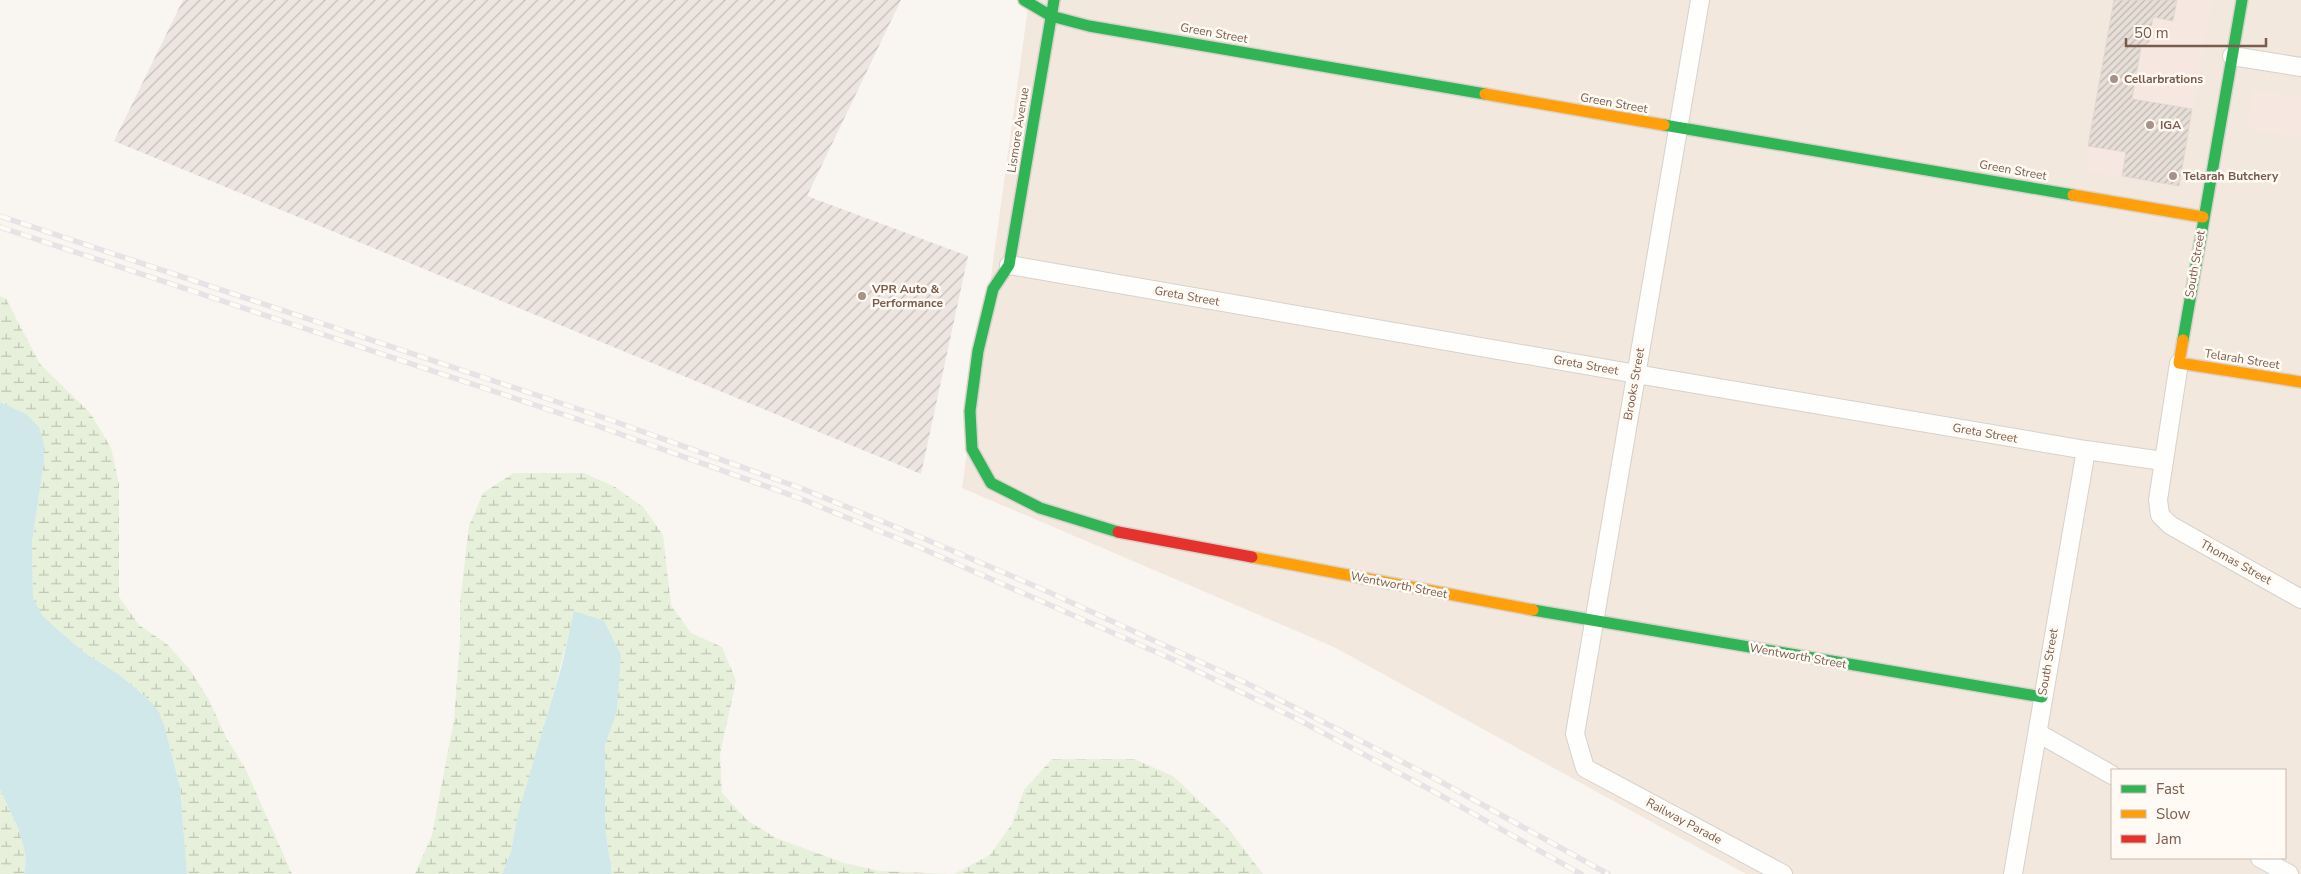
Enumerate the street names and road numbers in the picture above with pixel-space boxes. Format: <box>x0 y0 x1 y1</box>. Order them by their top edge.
street label: Green Street <box>1179 19 1250 47</box>
street label: Lismore Avenue <box>1003 86 1033 174</box>
street label: Green Street <box>1579 89 1650 117</box>
street label: Green Street <box>1978 156 2049 184</box>
street label: South Street <box>2181 229 2209 299</box>
street label: Greta Street <box>1153 282 1222 310</box>
street label: Telarah Street <box>2203 345 2281 373</box>
street label: Brooks Street <box>1620 346 1648 421</box>
street label: Greta Street <box>1552 351 1621 379</box>
street label: Greta Street <box>1951 419 2020 447</box>
street label: Thomas Street <box>2198 536 2275 589</box>
street label: Wentworth Street <box>1349 568 1449 602</box>
street label: South Street <box>2034 627 2062 697</box>
street label: Wentworth Street <box>1748 640 1848 673</box>
street label: Railway Parade <box>1643 794 1725 848</box>

